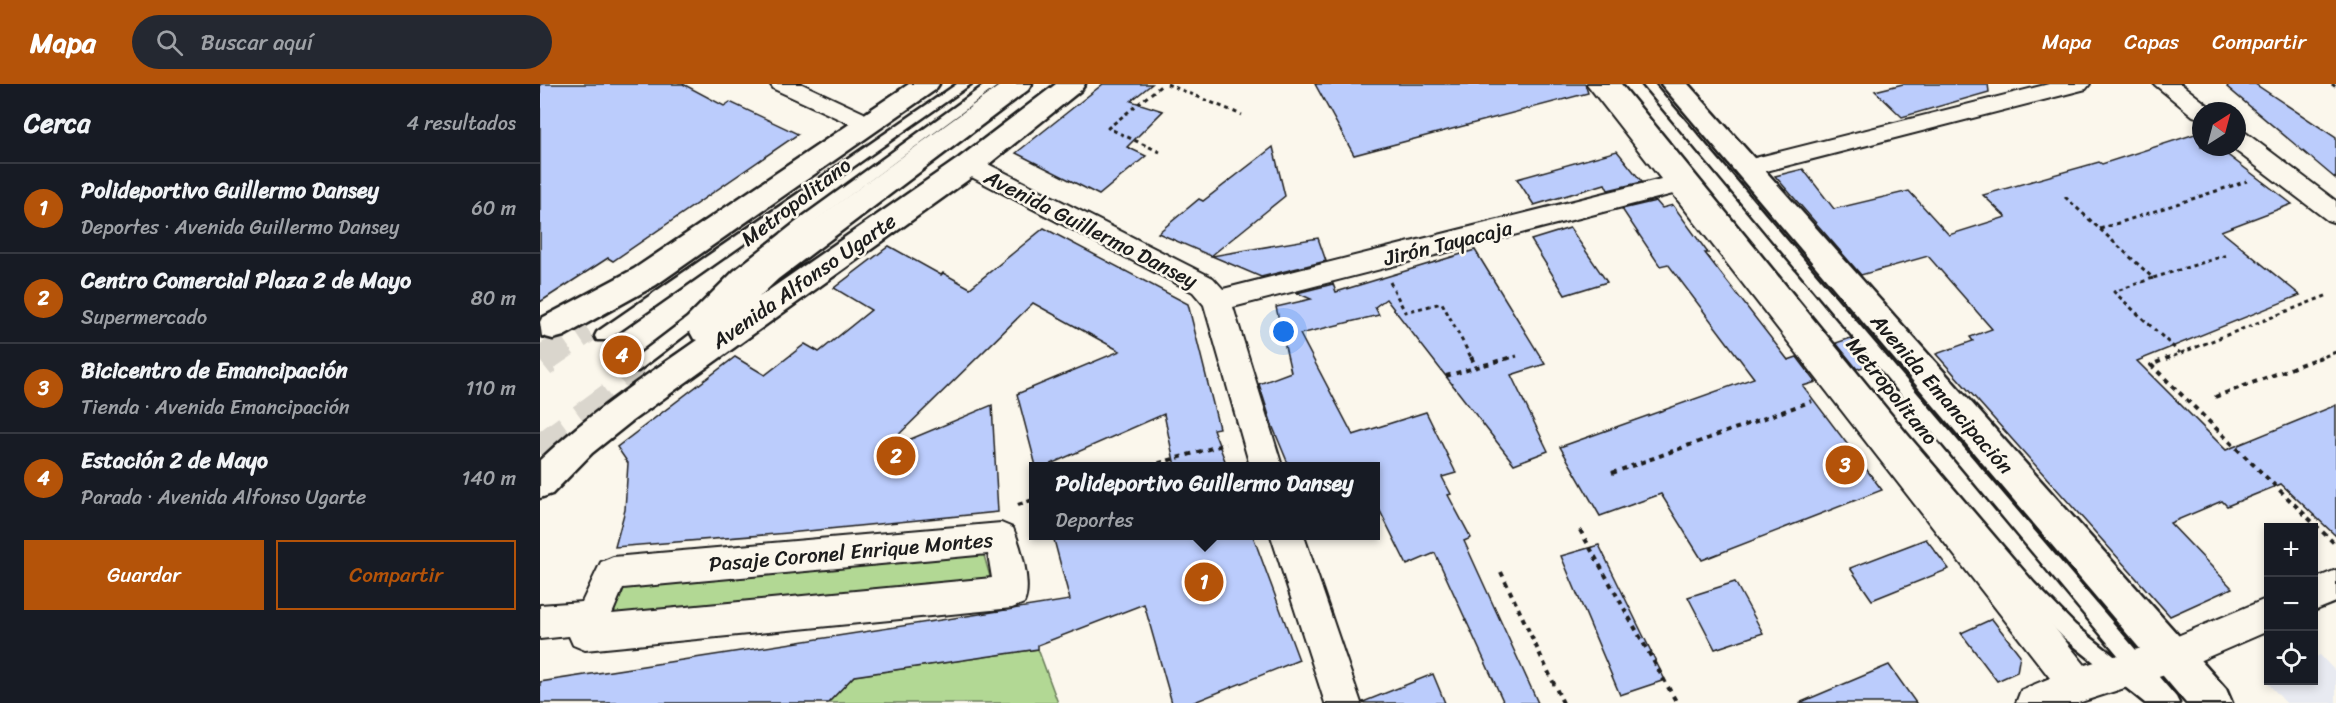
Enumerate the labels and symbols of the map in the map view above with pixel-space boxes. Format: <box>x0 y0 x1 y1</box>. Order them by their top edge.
north arrow <box>2192 102 2246 156</box>
street label: Metropolitano <box>732 147 860 257</box>
street label: Avenida Guillermo Dansey <box>976 158 1205 299</box>
street label: Avenida Alfonso Ugarte <box>703 203 905 360</box>
street label: Jirón Tayacaja <box>1379 209 1517 278</box>
street label: Avenida Emancipación <box>1860 304 2023 484</box>
your location <box>1269 317 1298 346</box>
street label: Metropolitano <box>1836 328 1948 454</box>
pin: 4 <box>602 332 641 378</box>
pin: 2 <box>876 434 916 478</box>
pin: 3 <box>1826 442 1864 488</box>
street label: Pasaje Coronel Enrique Montes <box>707 521 995 583</box>
pin: 1 <box>1184 560 1224 604</box>

